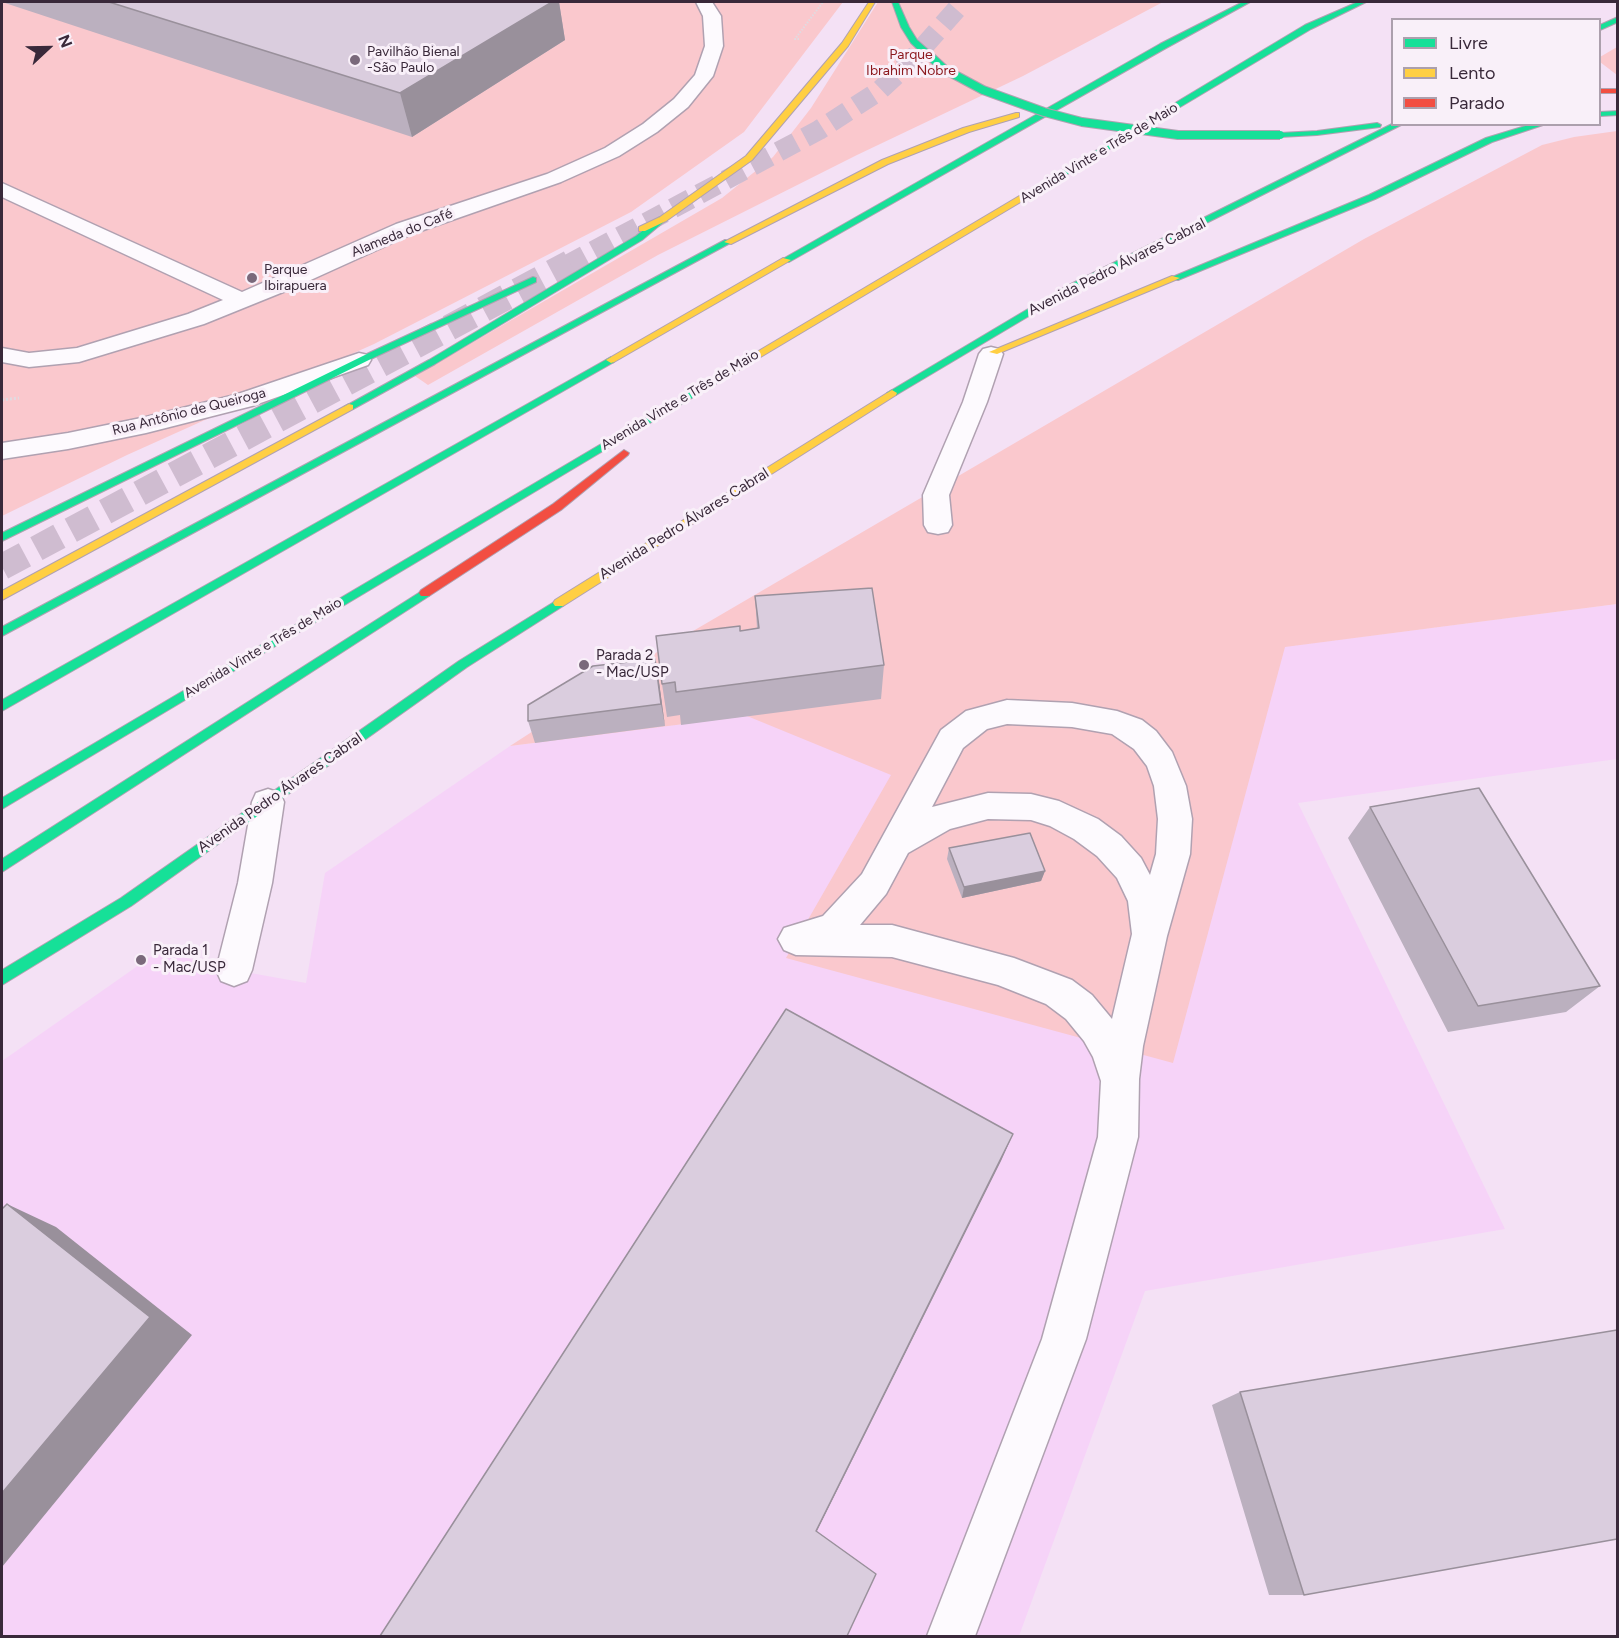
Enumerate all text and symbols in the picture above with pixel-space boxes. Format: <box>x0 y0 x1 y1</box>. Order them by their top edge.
north arrow <box>18 18 78 78</box>
legend <box>1391 18 1601 126</box>
text: N <box>54 32 76 50</box>
text: Livre <box>1449 32 1488 54</box>
place label: Pavilhão Bienal -São Paulo <box>367 44 460 76</box>
park label: Parque Ibrahim Nobre <box>866 47 956 80</box>
marker: Pavilhão Bienal -São Paulo <box>348 53 362 67</box>
text: Lento <box>1449 62 1495 84</box>
text: Parado <box>1449 92 1505 114</box>
street label: Avenida Vinte e Três de Maio <box>1017 99 1181 207</box>
street label: Alameda do Café <box>349 205 455 261</box>
street label: Avenida Pedro Álvares Cabral <box>1025 214 1209 320</box>
place label: Parque Ibirapuera <box>264 262 327 294</box>
marker: Parque Ibirapuera <box>245 271 259 285</box>
street label: Avenida Vinte e Três de Maio <box>598 346 762 454</box>
street label: Rua Antônio de Queiroga <box>110 385 268 439</box>
street label: Avenida Pedro Álvares Cabral <box>596 464 772 584</box>
street label: Avenida Vinte e Três de Maio <box>181 594 345 702</box>
place label: Parada 2 - Mac/USP <box>596 647 669 682</box>
marker: Parada 2 - Mac/USP <box>577 658 591 672</box>
street label: Avenida Pedro Álvares Cabral <box>194 729 366 857</box>
place label: Parada 1 - Mac/USP <box>153 942 226 977</box>
marker: Parada 1 - Mac/USP <box>134 953 148 967</box>

